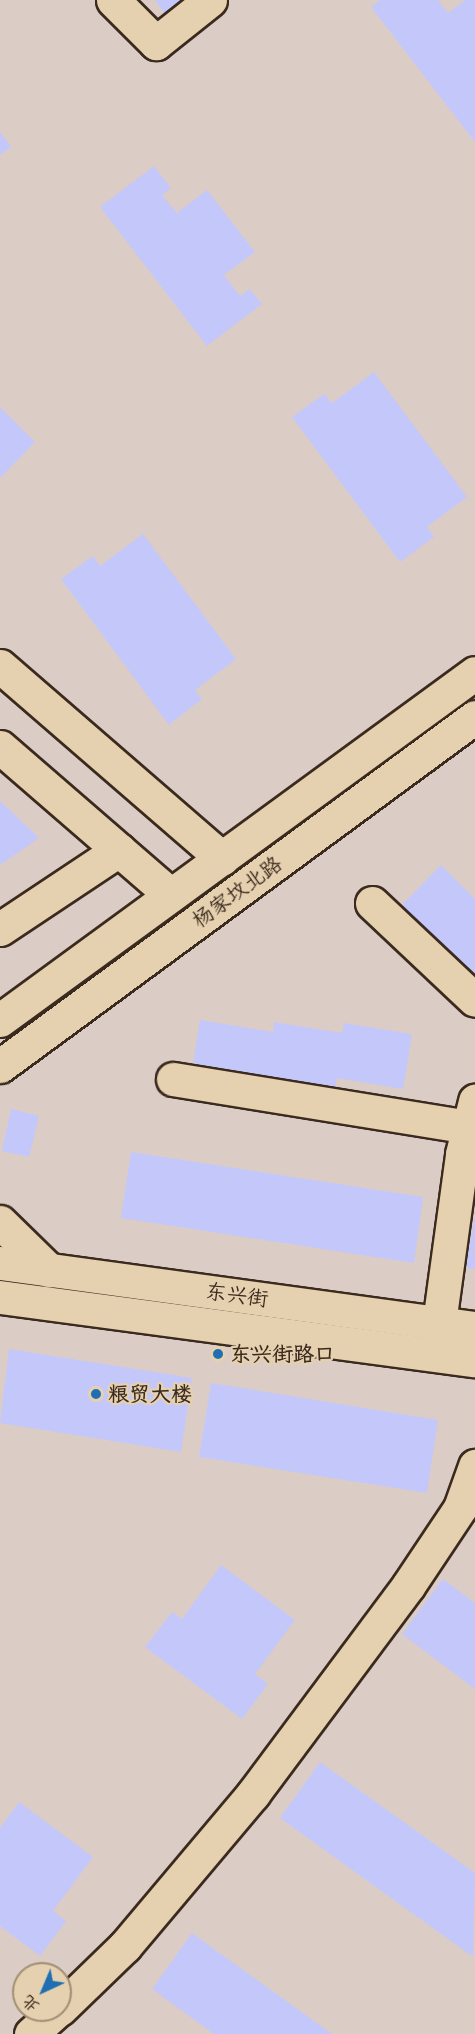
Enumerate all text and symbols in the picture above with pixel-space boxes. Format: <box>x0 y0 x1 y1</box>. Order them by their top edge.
street label: 杨家坟北路 <box>187 851 287 933</box>
street label: 东兴街 <box>204 1278 270 1312</box>
place label: 东兴街路口 <box>230 1341 335 1367</box>
marker: 东兴街路口 <box>211 1347 225 1361</box>
place label: 粮贸大楼 <box>108 1381 192 1407</box>
marker: 粮贸大楼 <box>89 1387 103 1401</box>
north arrow <box>12 1962 72 2022</box>
text: 北 <box>18 1991 44 2016</box>

